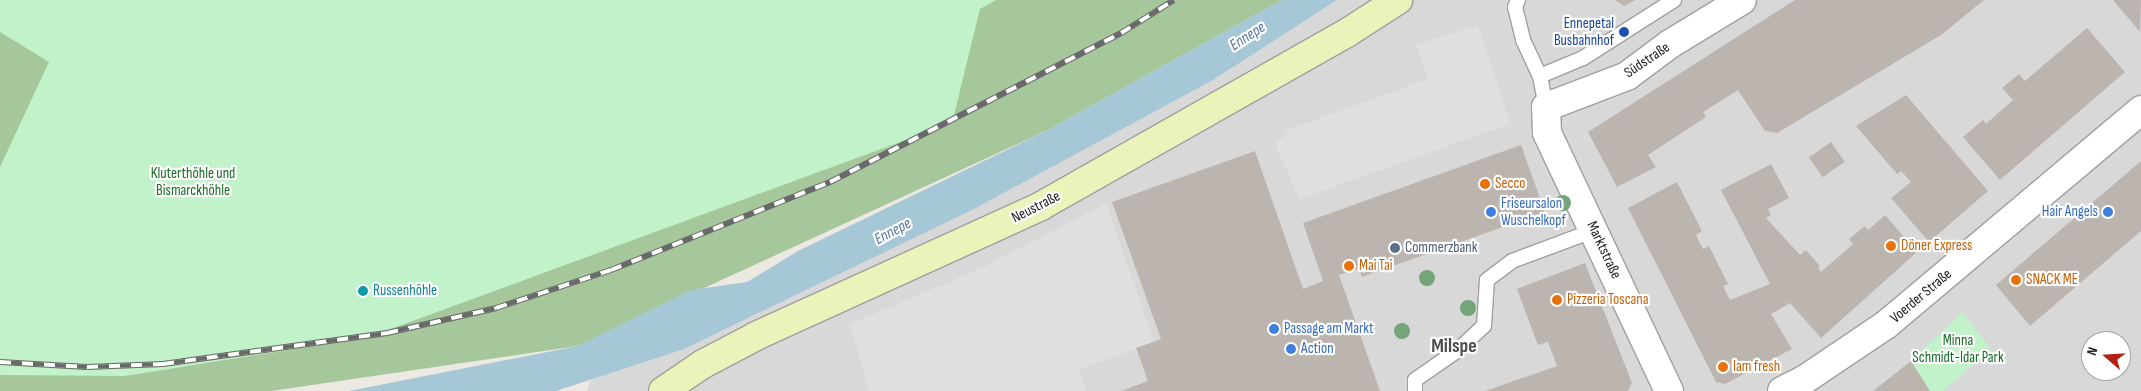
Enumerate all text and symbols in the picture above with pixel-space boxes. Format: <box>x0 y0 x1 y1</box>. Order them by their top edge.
place label: Ennepetal Busbahnhof <box>1554 14 1614 49</box>
water label: Ennepe <box>1227 18 1269 56</box>
marker: Ennepetal Busbahnhof <box>1618 26 1630 38</box>
street label: Südstraße <box>1621 38 1673 82</box>
park label: Kluterthöhle und Bismarckhöhle <box>151 164 235 199</box>
place label: Secco <box>1495 175 1526 193</box>
marker: Secco <box>1479 178 1491 190</box>
street label: Neustraße <box>1009 187 1063 227</box>
place label: Friseursalon Wuschelkopf <box>1501 194 1566 229</box>
place label: Hair Angels <box>2042 203 2098 221</box>
marker: Friseursalon Wuschelkopf <box>1485 206 1497 218</box>
marker: Hair Angels <box>2102 206 2114 218</box>
water label: Ennepe <box>871 214 915 250</box>
street label: Marktstraße <box>1583 218 1625 282</box>
place label: Döner Express <box>1901 237 1972 255</box>
place label: Commerzbank <box>1405 239 1477 257</box>
marker: Döner Express <box>1885 240 1897 252</box>
marker: Commerzbank <box>1389 242 1401 254</box>
place label: Mai Tai <box>1359 257 1393 275</box>
marker: Mai Tai <box>1343 260 1355 272</box>
street label: Voerder Straße <box>1887 265 1955 327</box>
place label: SNACK ME <box>2026 271 2078 289</box>
marker: SNACK ME <box>2010 274 2022 286</box>
place label: Russenhöhle <box>373 282 437 300</box>
marker: Russenhöhle <box>357 285 369 297</box>
place label: Pizzeria Toscana <box>1567 291 1648 309</box>
marker: Pizzeria Toscana <box>1551 294 1563 306</box>
place label: Passage am Markt <box>1284 320 1374 338</box>
marker: Passage am Markt <box>1268 323 1280 335</box>
park label: Minna Schmidt-Idar Park <box>1912 331 2004 366</box>
north arrow <box>2081 331 2131 381</box>
district label: Milspe <box>1431 334 1477 358</box>
place label: Action <box>1301 340 1334 358</box>
marker: Action <box>1285 343 1297 355</box>
text: N <box>2083 345 2102 358</box>
place label: Iam fresh <box>1733 358 1780 376</box>
marker: Iam fresh <box>1717 361 1729 373</box>

